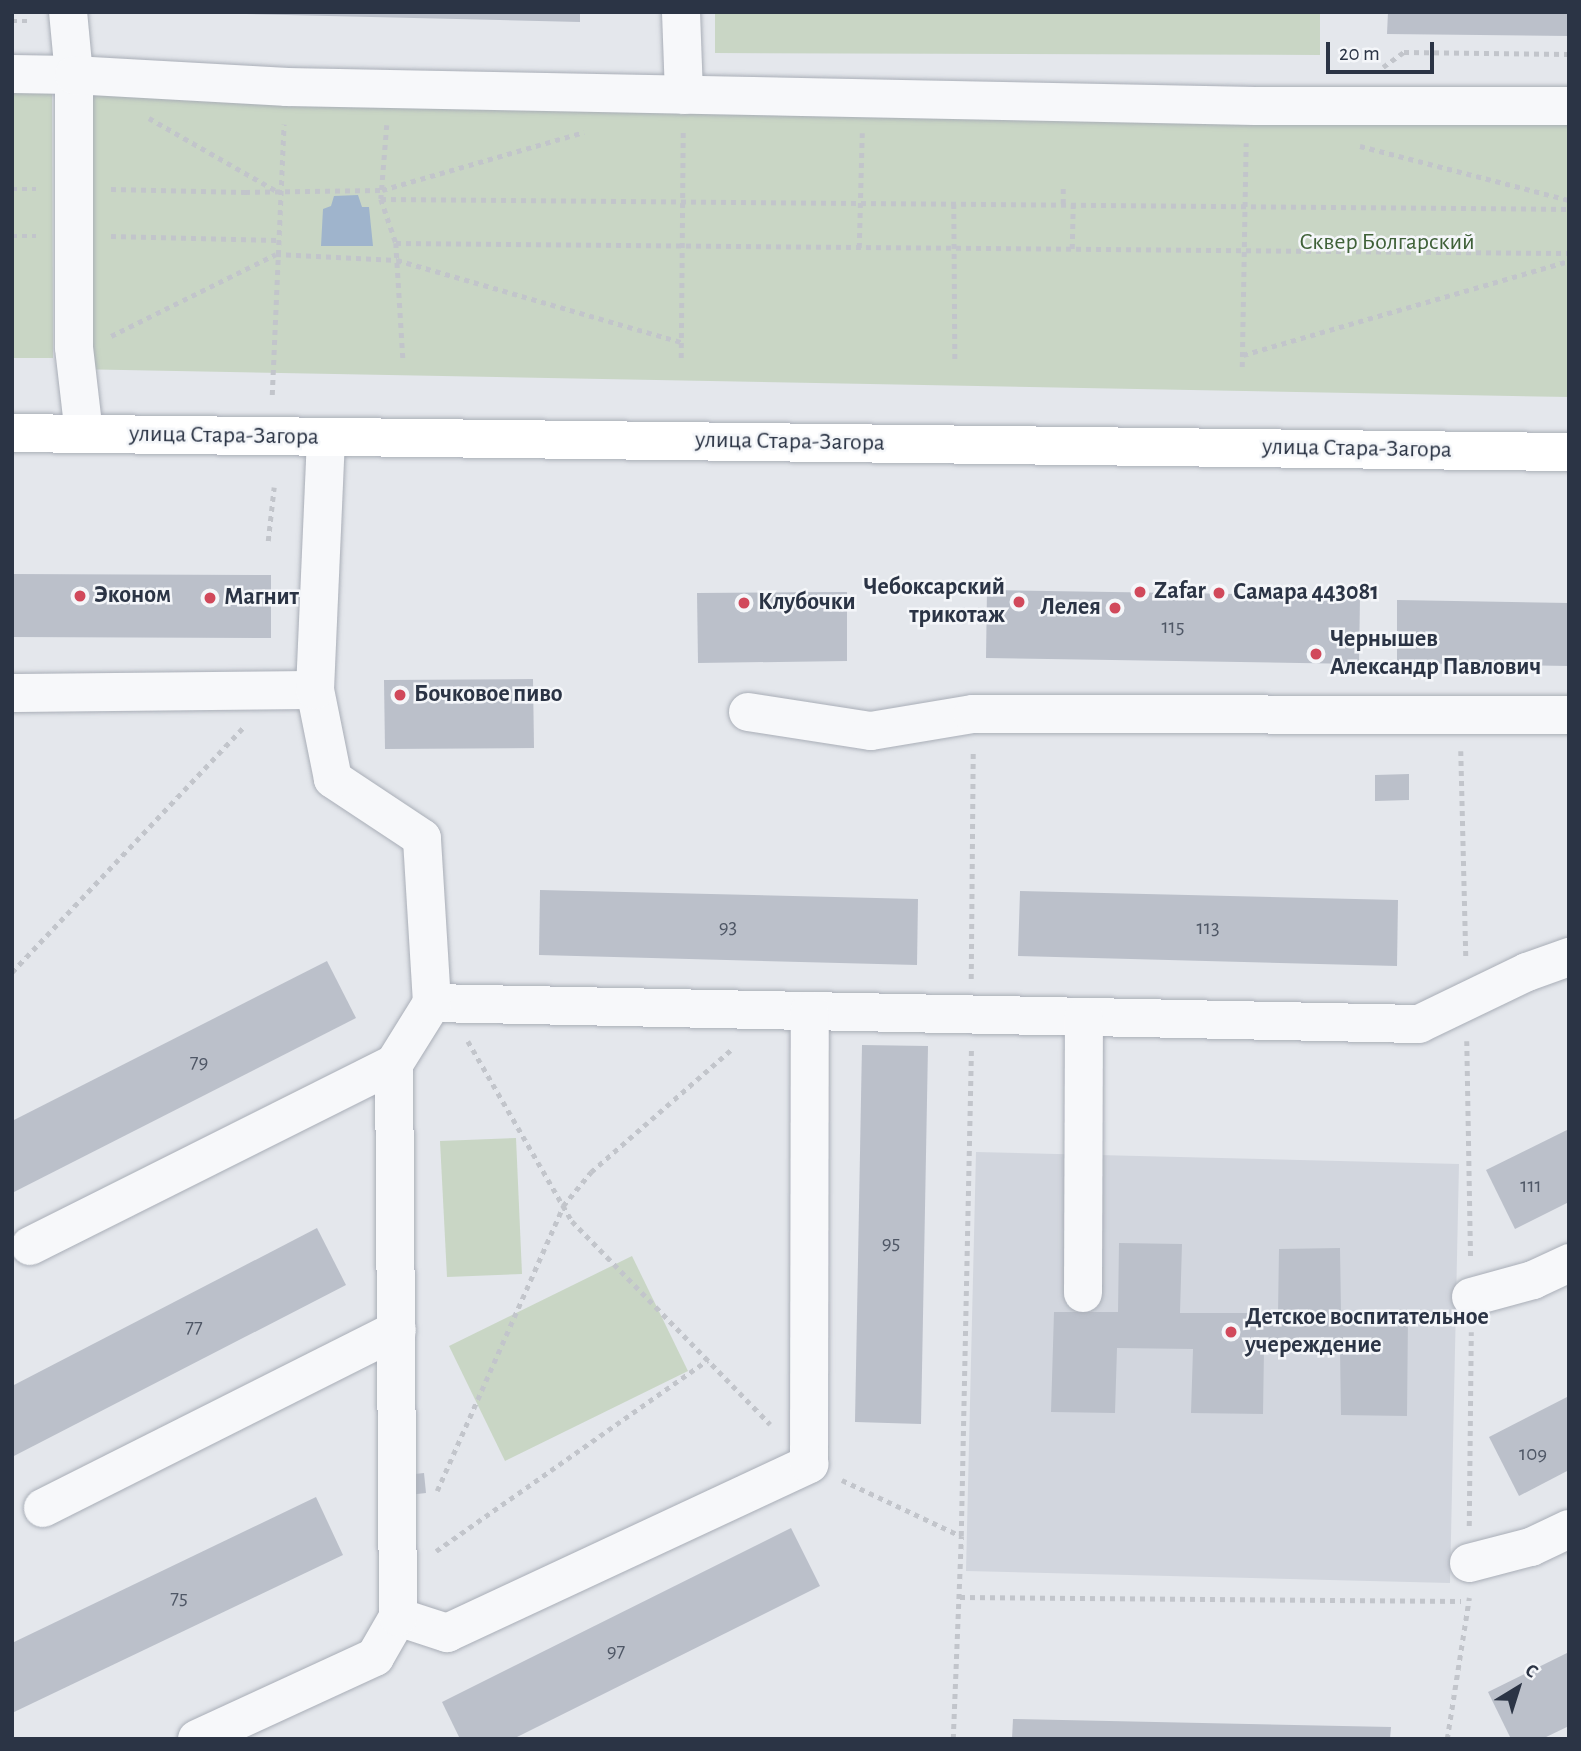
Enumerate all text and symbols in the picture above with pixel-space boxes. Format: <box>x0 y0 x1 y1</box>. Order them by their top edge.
scale bar <box>1329 28 1438 72</box>
text: 20 m <box>1339 43 1380 64</box>
park label: Сквер Болгарский <box>1299 229 1475 257</box>
street label: улица Стара-Загора <box>129 420 319 452</box>
street label: улица Стара-Загора <box>695 426 885 458</box>
street label: улица Стара-Загора <box>1262 433 1452 465</box>
place label: Чебоксарский трикотаж <box>863 574 1005 630</box>
place label: Zafar <box>1154 578 1206 606</box>
place label: Самара 443081 <box>1233 579 1379 607</box>
place label: Эконом <box>94 582 171 610</box>
place label: Магнит <box>224 584 299 612</box>
marker: Zafar <box>1132 584 1148 600</box>
marker: Самара 443081 <box>1211 585 1227 601</box>
marker: Эконом <box>72 588 88 604</box>
place label: Клубочки <box>758 589 856 617</box>
marker: Магнит <box>202 590 218 606</box>
marker: Чебоксарский трикотаж <box>1011 594 1027 610</box>
place label: Лелея <box>1040 594 1101 622</box>
marker: Клубочки <box>736 595 752 611</box>
marker: Лелея <box>1107 600 1123 616</box>
house number: 115 <box>1161 614 1185 640</box>
place label: Чернышев Александр Павлович <box>1330 626 1541 682</box>
marker: Чернышев Александр Павлович <box>1308 646 1324 662</box>
place label: Бочковое пиво <box>414 681 563 709</box>
marker: Бочковое пиво <box>392 687 408 703</box>
house number: 93 <box>719 914 737 940</box>
house number: 113 <box>1196 915 1220 941</box>
house number: 79 <box>190 1049 208 1075</box>
house number: 111 <box>1520 1173 1542 1199</box>
house number: 95 <box>882 1230 900 1256</box>
place label: Детское воспитательное учереждение <box>1245 1304 1489 1360</box>
house number: 77 <box>185 1314 203 1340</box>
marker: Детское воспитательное учереждение <box>1223 1324 1239 1340</box>
house number: 109 <box>1519 1441 1547 1467</box>
house number: 75 <box>170 1585 188 1611</box>
house number: 97 <box>607 1638 625 1664</box>
north arrow <box>1483 1653 1553 1723</box>
text: С <box>1521 1660 1541 1682</box>

